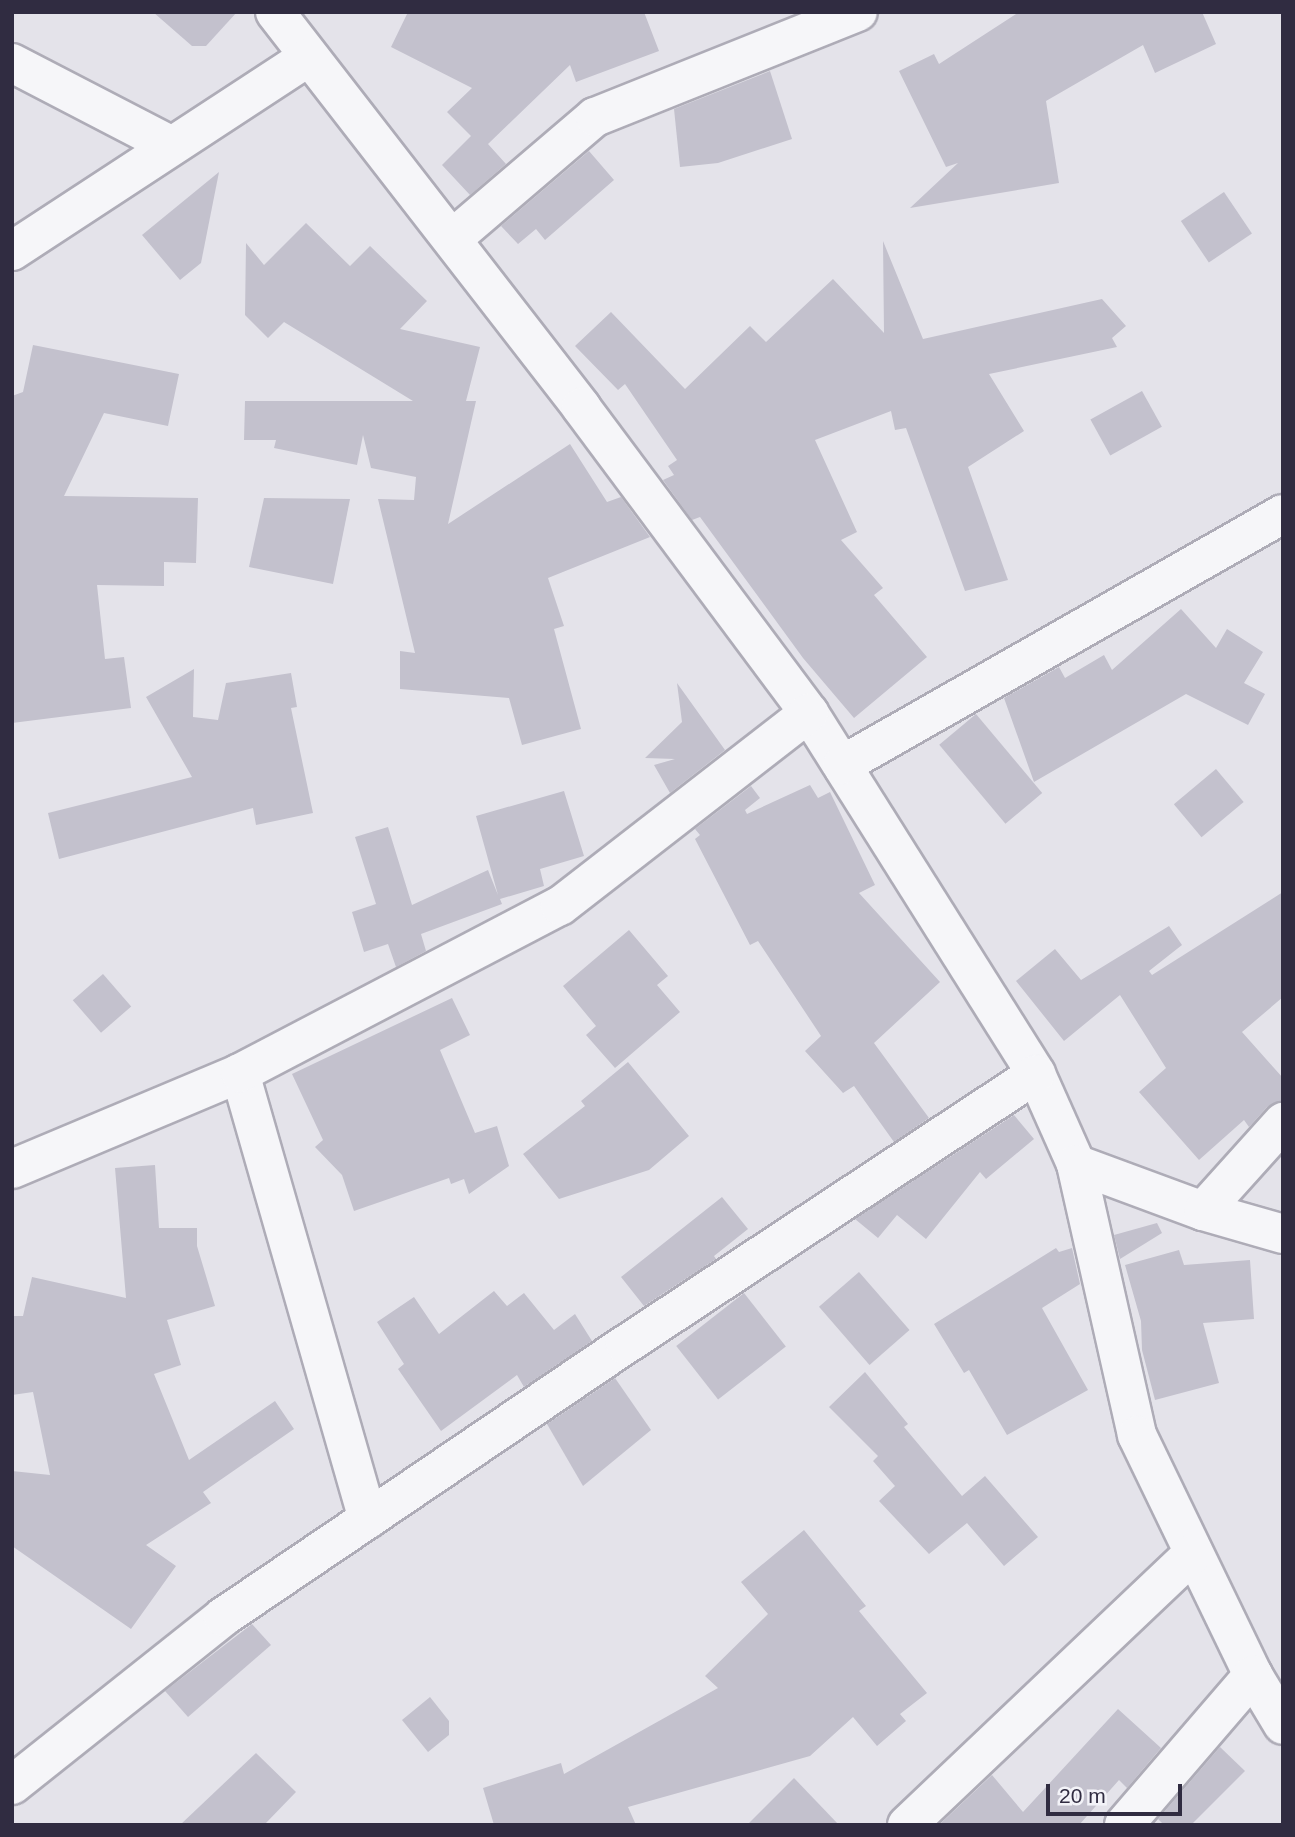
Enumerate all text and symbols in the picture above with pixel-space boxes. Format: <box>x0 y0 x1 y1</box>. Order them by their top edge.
scale bar <box>1050 1770 1186 1814</box>
text: 20 m <box>1059 1784 1106 1807</box>

